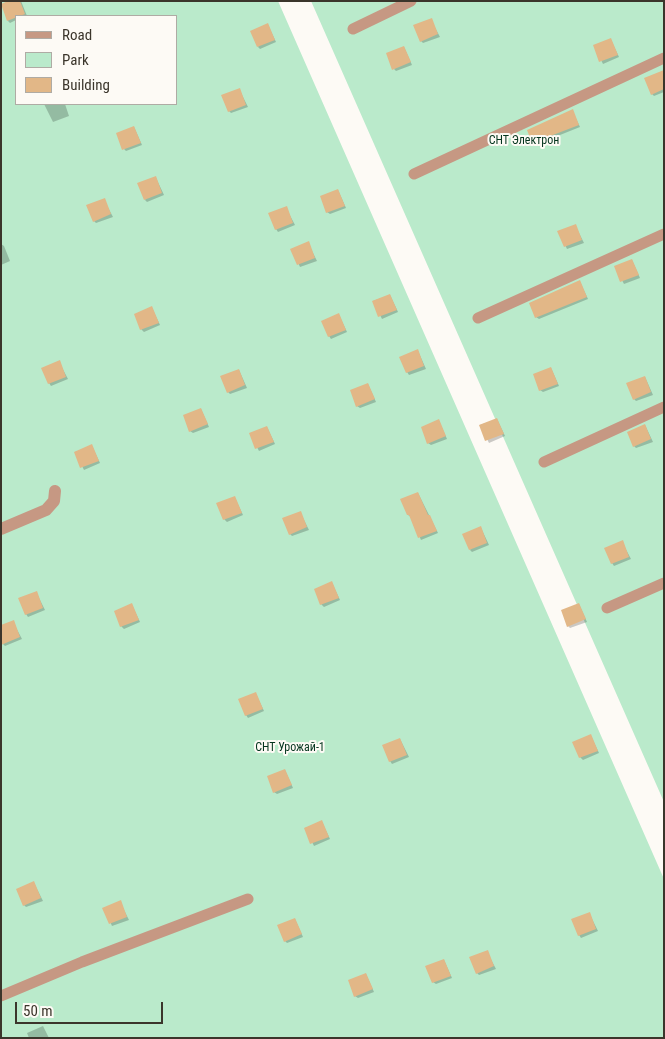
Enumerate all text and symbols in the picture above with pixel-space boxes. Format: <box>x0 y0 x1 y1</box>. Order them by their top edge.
legend <box>15 15 178 105</box>
text: Road <box>62 26 92 44</box>
text: Park <box>62 51 89 69</box>
text: Building <box>62 76 110 94</box>
park label: СНТ Электрон <box>489 134 559 148</box>
park label: СНТ Урожай-1 <box>255 741 325 755</box>
scale bar <box>18 992 165 1024</box>
text: 50 m <box>23 1002 53 1020</box>

